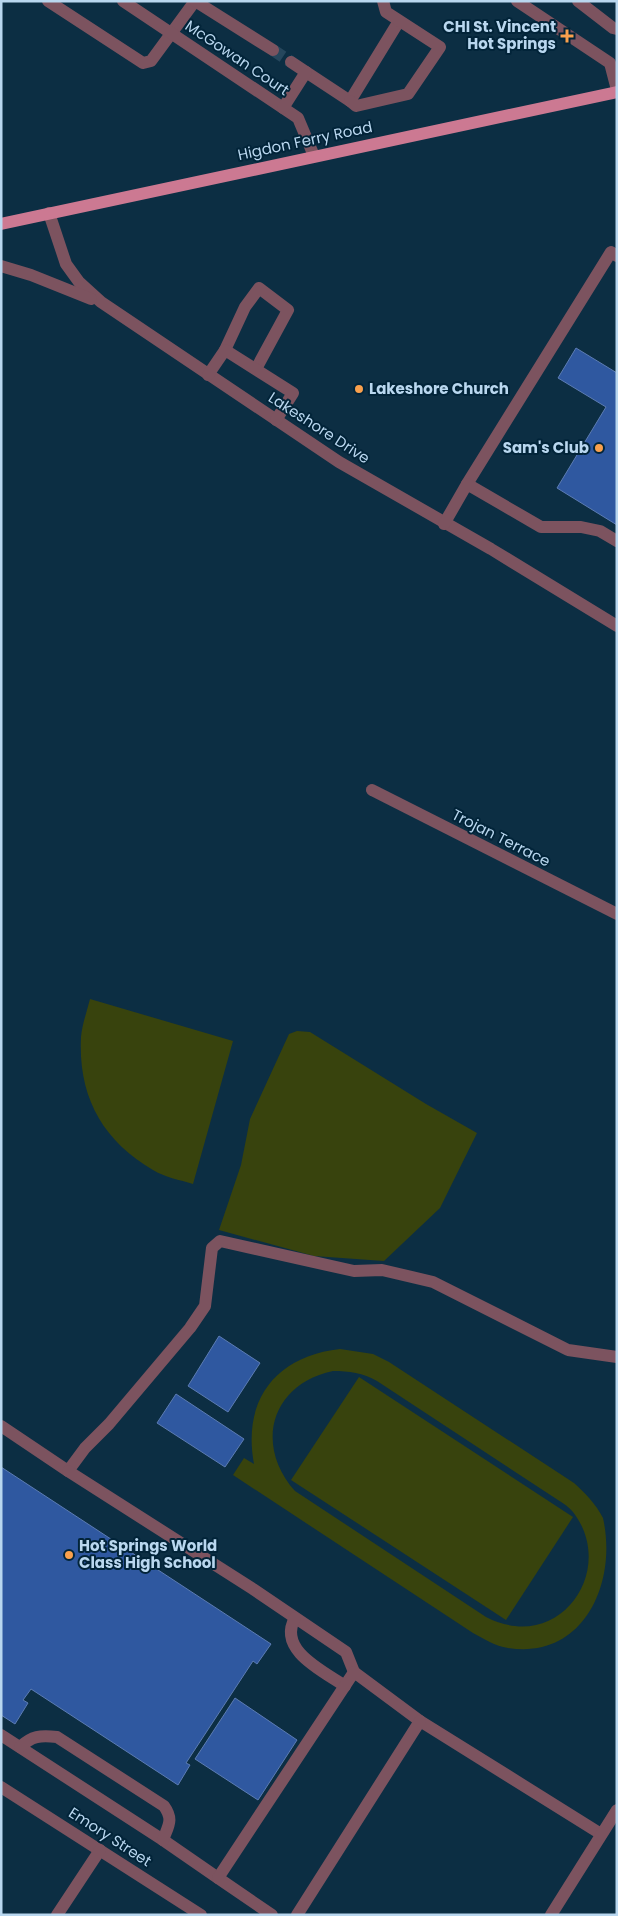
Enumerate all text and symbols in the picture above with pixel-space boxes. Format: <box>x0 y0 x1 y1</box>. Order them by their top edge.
street label: McGowan Court <box>181 15 293 100</box>
place label: CHI St. Vincent Hot Springs <box>443 16 556 54</box>
marker: CHI St. Vincent Hot Springs <box>560 29 574 43</box>
street label: Higdon Ferry Road <box>236 116 374 165</box>
place label: Lakeshore Church <box>369 378 509 399</box>
marker: Lakeshore Church <box>353 383 365 395</box>
street label: Lakeshore Drive <box>264 387 374 468</box>
place label: Sam's Club <box>503 437 589 458</box>
marker: Sam's Club <box>593 442 605 454</box>
street label: Trojan Terrace <box>448 804 554 871</box>
place label: Hot Springs World Class High School <box>79 1535 217 1573</box>
marker: Hot Springs World Class High School <box>63 1549 75 1561</box>
street label: Emory Street <box>65 1802 156 1871</box>

